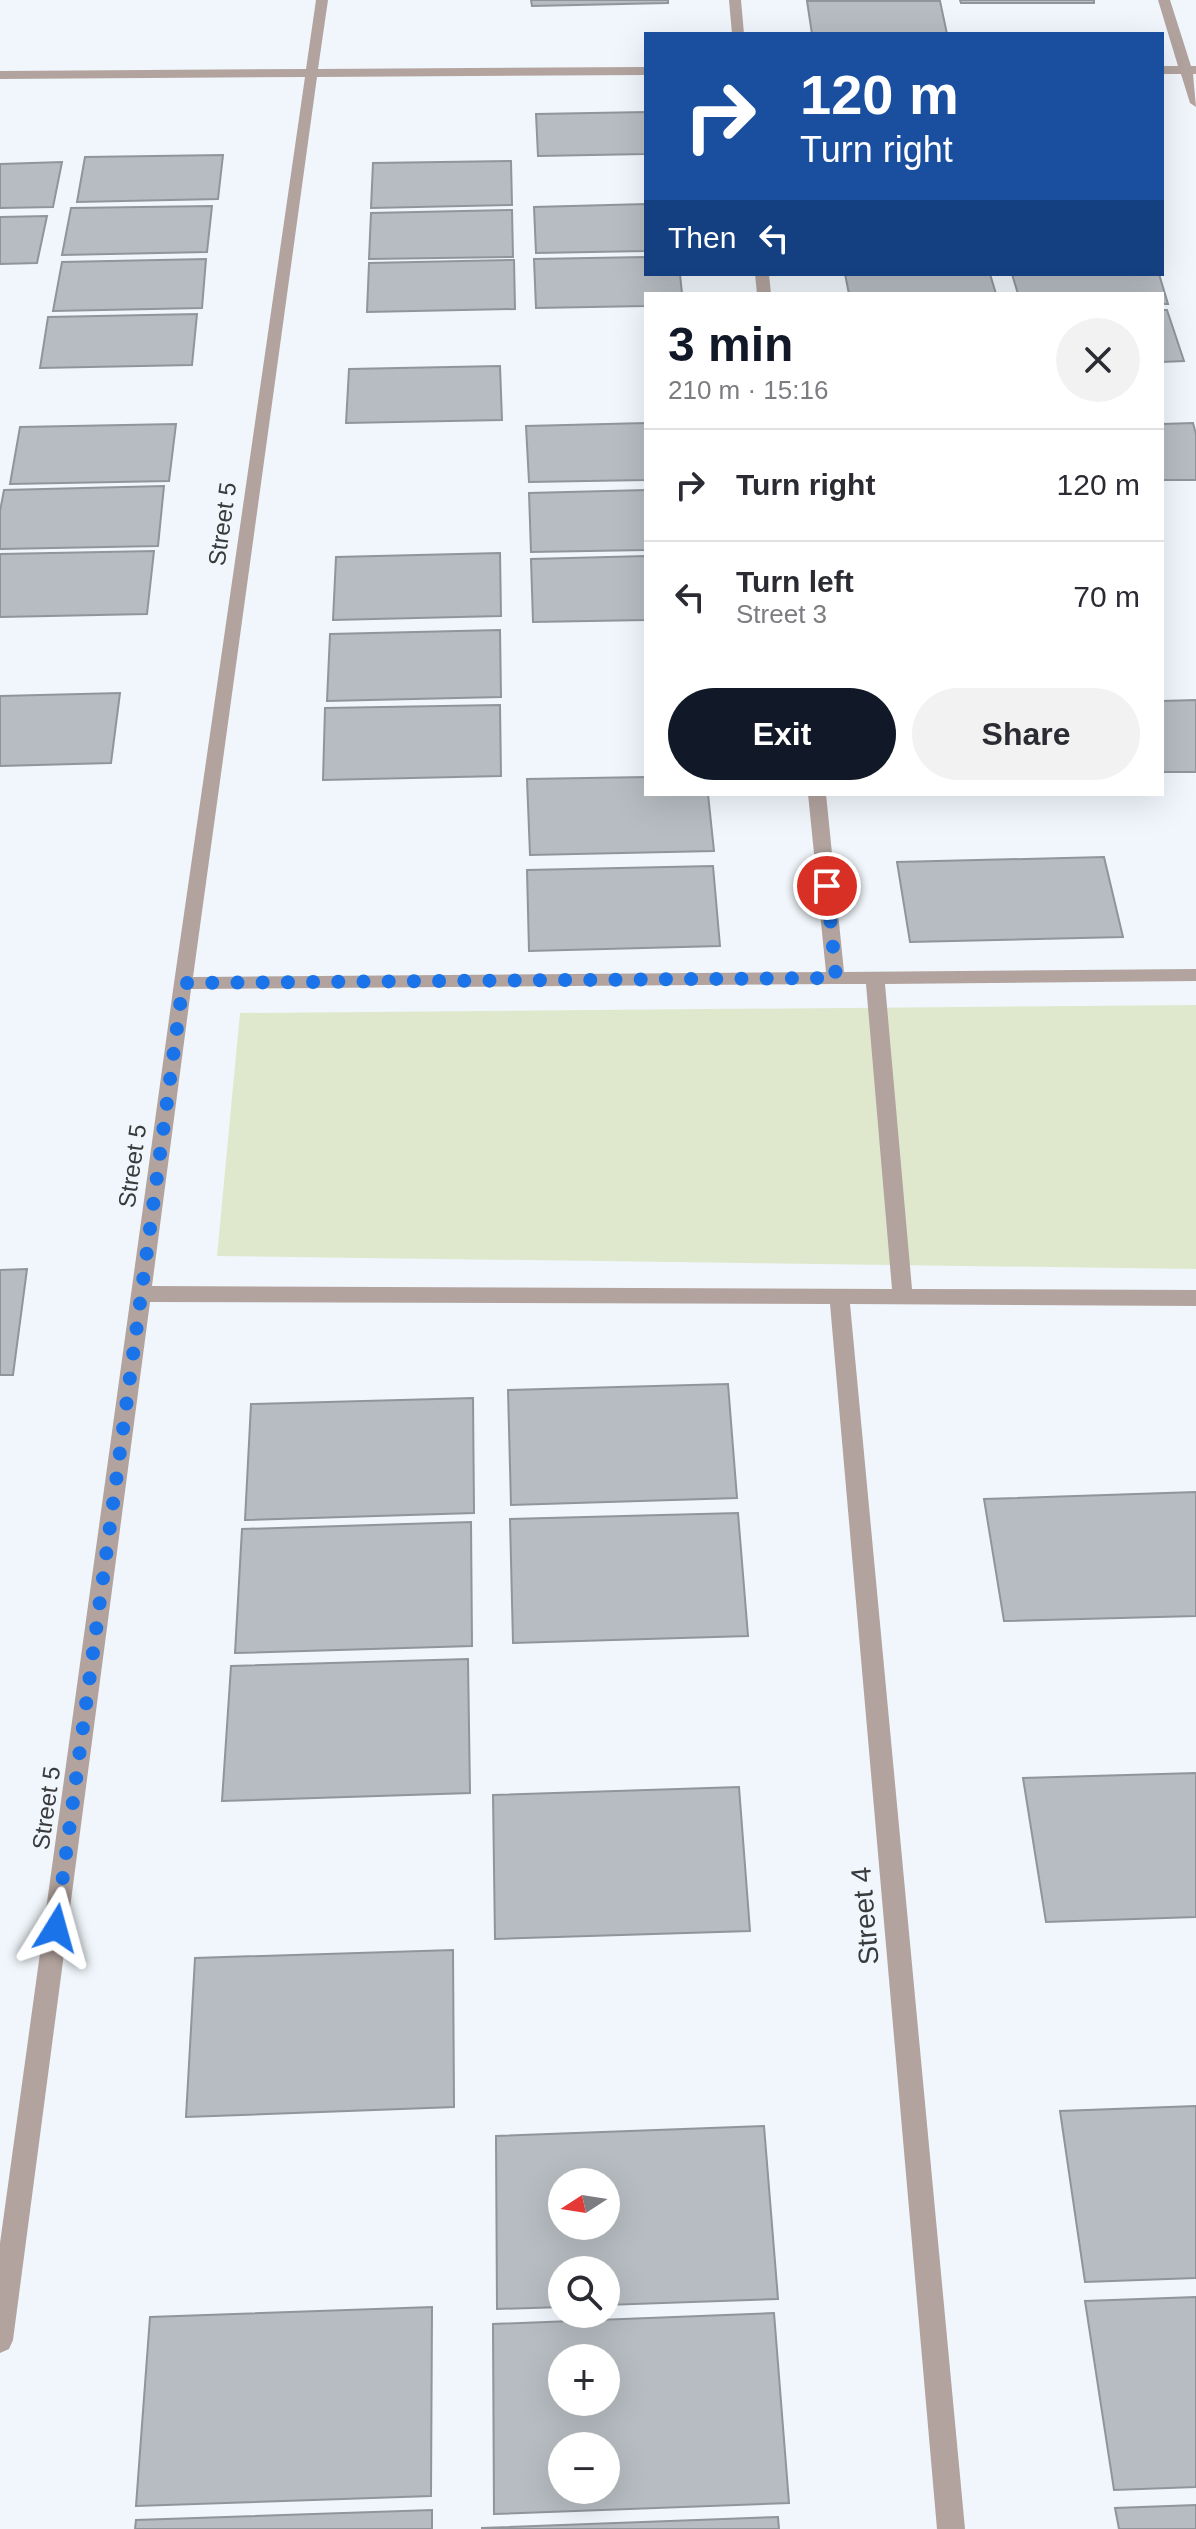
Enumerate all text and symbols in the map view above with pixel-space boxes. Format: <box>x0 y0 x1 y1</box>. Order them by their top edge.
text: 120 m <box>800 63 959 126</box>
icon: right <box>668 64 772 168</box>
text: Turn right <box>800 129 953 170</box>
icon: left <box>752 216 796 260</box>
text: Then <box>668 221 736 254</box>
text: 3 min <box>668 318 793 371</box>
button: close <box>1056 318 1140 402</box>
text: 210 m · 15:16 <box>668 375 828 405</box>
icon: right <box>668 463 712 507</box>
text: Turn right <box>736 468 875 501</box>
text: 120 m <box>1057 468 1140 501</box>
street label: Street 5 <box>203 481 241 567</box>
text: Turn left <box>736 565 854 598</box>
icon: left <box>668 575 712 619</box>
text: 70 m <box>1073 580 1140 613</box>
text: Street 3 <box>736 599 827 629</box>
button: Exit <box>668 688 896 780</box>
button: Share <box>912 688 1140 780</box>
pin <box>793 852 861 920</box>
icon: arrive <box>805 864 849 908</box>
street label: Street 5 <box>113 1123 151 1209</box>
street label: Street 5 <box>27 1765 65 1851</box>
street label: Street 4 <box>845 1866 885 1966</box>
position arrow <box>14 1886 98 1970</box>
north arrow <box>548 2168 620 2240</box>
map controls <box>548 2168 620 2504</box>
button: search <box>548 2256 620 2328</box>
button: + <box>548 2344 620 2416</box>
button: − <box>548 2432 620 2504</box>

